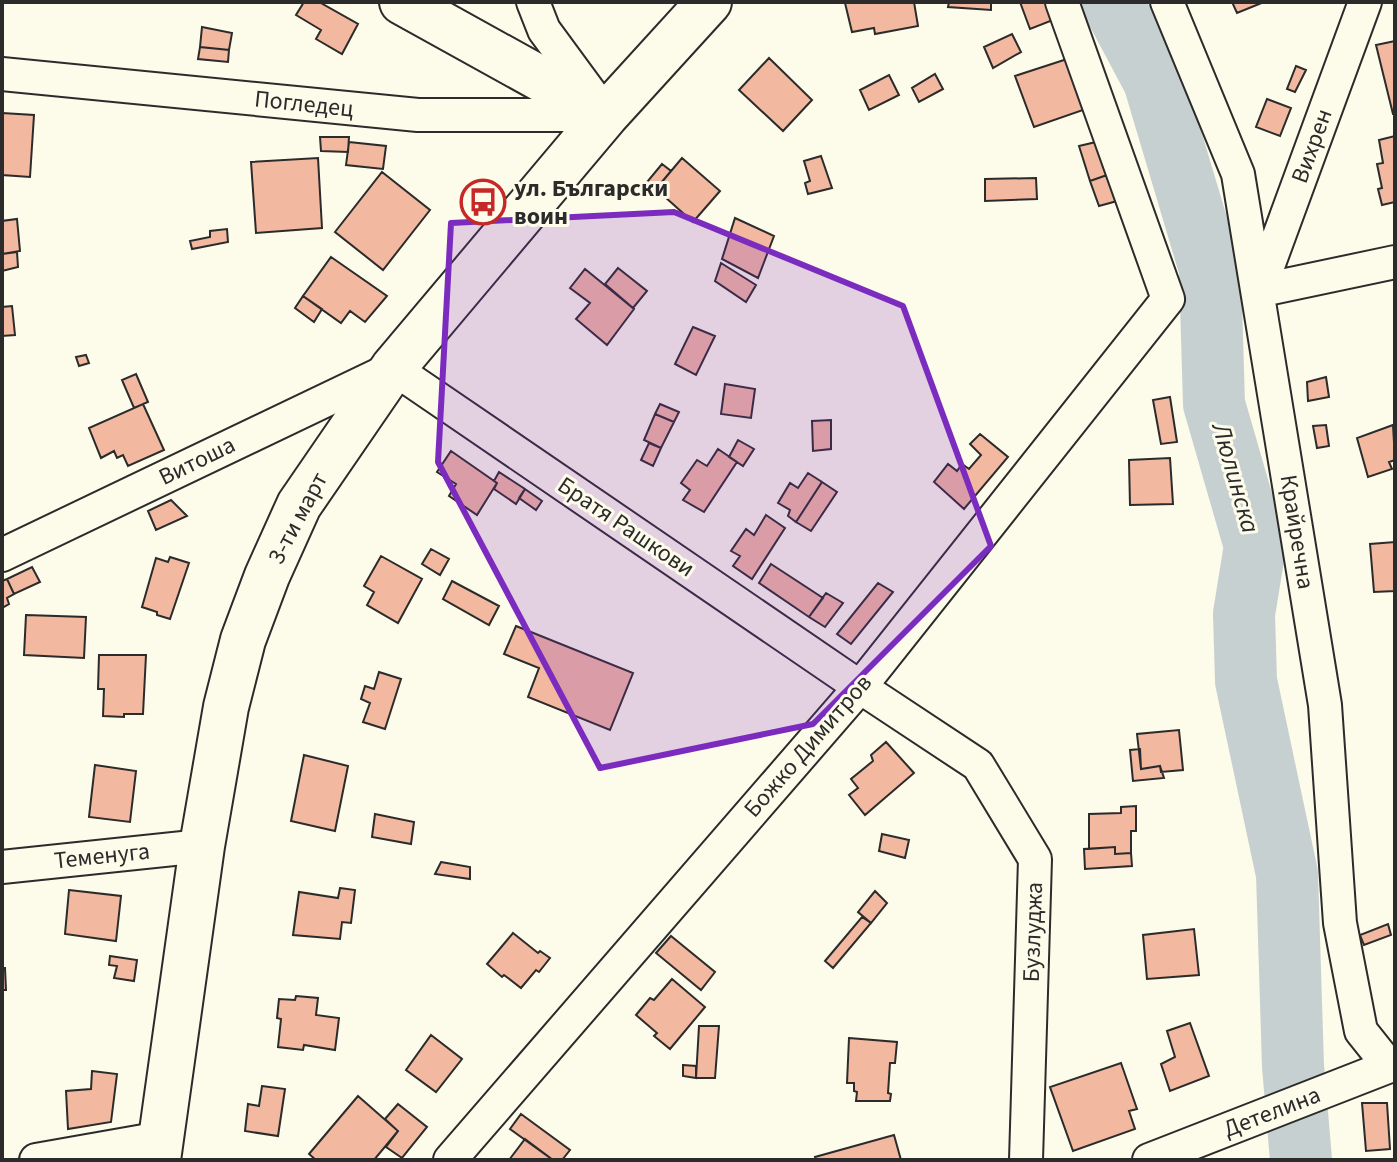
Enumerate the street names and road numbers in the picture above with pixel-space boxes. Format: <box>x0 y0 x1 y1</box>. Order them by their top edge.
street label: Погледец <box>253 81 355 127</box>
street label: Вихрен <box>1282 104 1342 188</box>
street label: Витоша <box>153 427 241 495</box>
street label: 3-ти март <box>259 466 337 570</box>
street label: Братя Рашкови <box>550 468 702 586</box>
street label: Крайречна <box>1271 472 1323 592</box>
street label: Божко Димитров <box>736 667 880 825</box>
street label: Теменуга <box>52 834 152 878</box>
street label: Бузлуджа <box>1014 881 1052 983</box>
street label: Детелина <box>1218 1077 1326 1147</box>

